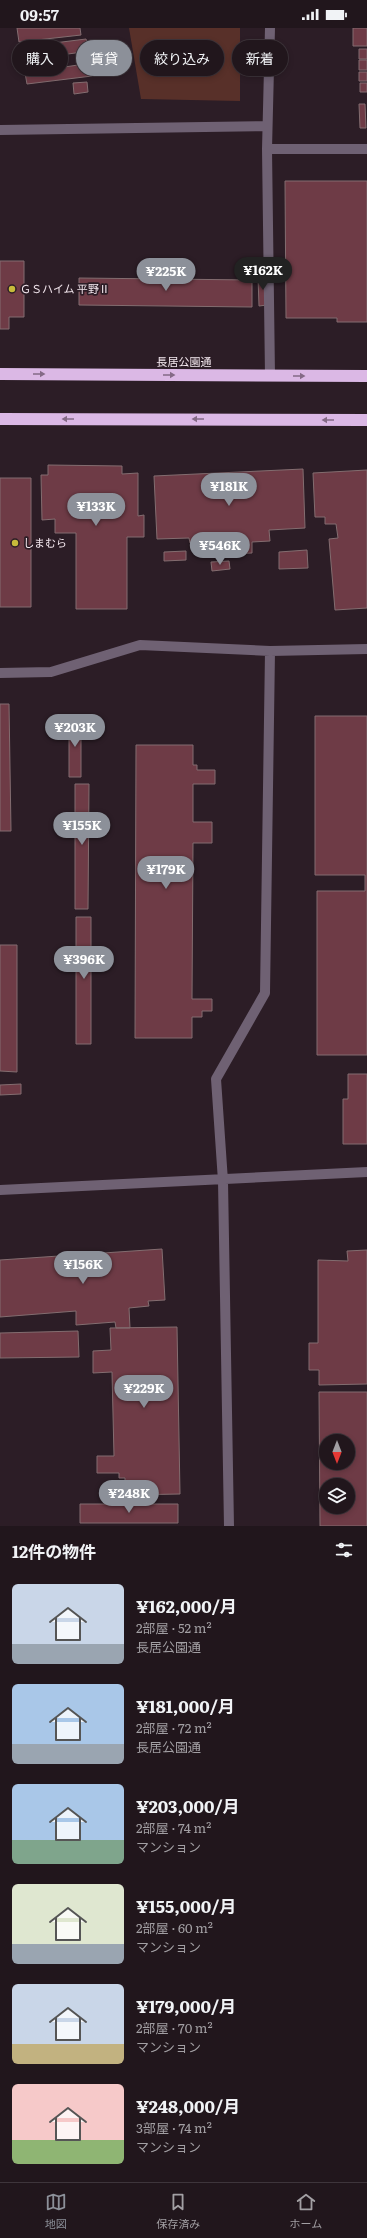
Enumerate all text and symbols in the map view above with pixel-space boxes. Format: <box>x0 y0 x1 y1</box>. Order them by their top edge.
text: 09:57 <box>20 3 59 26</box>
chip: 購入 <box>12 40 68 76</box>
chip: 賃貸 <box>76 40 132 76</box>
chip: 絞り込み <box>140 40 224 76</box>
chip: 新着 <box>232 40 288 76</box>
pin: ¥162K <box>235 257 291 291</box>
pin: ¥225K <box>138 258 194 292</box>
text: ¥162K <box>243 260 283 279</box>
text: ¥225K <box>146 261 186 280</box>
place label: ＧＳハイム 平野Ⅱ <box>20 280 110 296</box>
marker: ＧＳハイム 平野Ⅱ <box>7 284 17 294</box>
street label: 長居公園通 <box>157 353 212 369</box>
one-way arrow <box>33 371 46 377</box>
one-way arrow <box>163 372 176 378</box>
one-way arrow <box>293 373 306 379</box>
one-way arrow <box>61 416 74 422</box>
one-way arrow <box>191 416 204 422</box>
one-way arrow <box>321 417 334 423</box>
pin: ¥181K <box>201 473 257 507</box>
text: ¥181K <box>210 476 248 495</box>
pin: ¥133K <box>68 493 124 527</box>
text: ¥133K <box>76 496 116 515</box>
pin: ¥546K <box>192 532 248 566</box>
place label: しまむら <box>23 534 67 550</box>
text: ¥546K <box>199 535 241 554</box>
marker: しまむら <box>10 538 20 548</box>
pin: ¥203K <box>47 714 103 748</box>
text: ¥203K <box>54 717 96 736</box>
pin: ¥155K <box>54 812 110 846</box>
text: ¥155K <box>62 815 102 834</box>
pin: ¥179K <box>138 856 194 890</box>
text: ¥179K <box>146 859 186 878</box>
pin: ¥396K <box>56 946 112 980</box>
text: ¥396K <box>63 949 105 968</box>
pin: ¥156K <box>55 1251 111 1285</box>
text: ¥156K <box>63 1254 103 1273</box>
pin: ¥229K <box>116 1375 172 1409</box>
text: ¥229K <box>123 1378 165 1397</box>
north arrow <box>319 1434 355 1470</box>
map controls <box>319 1434 355 1514</box>
button: layers <box>319 1478 355 1514</box>
pin: ¥248K <box>101 1480 157 1514</box>
text: ¥248K <box>108 1483 150 1502</box>
text: 12件の物件 <box>12 1538 96 1563</box>
icon: filters <box>333 1539 355 1561</box>
text: ¥162,000/月 <box>136 1593 237 1618</box>
icon: home <box>44 1600 92 1648</box>
text: 2部屋 · 52 m² <box>136 1618 212 1637</box>
text: 長居公園通 <box>136 1637 201 1656</box>
text: ¥181,000/月 <box>136 1693 235 1718</box>
icon: home <box>44 1700 92 1748</box>
text: 2部屋 · 72 m² <box>136 1718 212 1737</box>
text: 長居公園通 <box>136 1737 201 1756</box>
text: ¥203,000/月 <box>136 1793 240 1818</box>
icon: home <box>44 1800 92 1848</box>
text: 2部屋 · 74 m² <box>136 1818 211 1837</box>
text: マンション <box>136 1837 201 1856</box>
text: ¥155,000/月 <box>136 1893 237 1918</box>
icon: home <box>44 1900 92 1948</box>
text: 2部屋 · 60 m² <box>136 1918 213 1937</box>
text: マンション <box>136 1937 201 1956</box>
text: ¥179,000/月 <box>136 1993 236 2018</box>
icon: home <box>44 2000 92 2048</box>
text: 2部屋 · 70 m² <box>136 2018 213 2037</box>
text: マンション <box>136 2037 201 2056</box>
text: ¥248,000/月 <box>136 2093 240 2118</box>
icon: home <box>44 2100 92 2148</box>
text: 3部屋 · 74 m² <box>136 2118 212 2137</box>
text: マンション <box>136 2137 201 2156</box>
tab: 地図 <box>45 2191 67 2231</box>
tab: 保存済み <box>156 2191 200 2231</box>
tab: ホーム <box>290 2191 322 2231</box>

